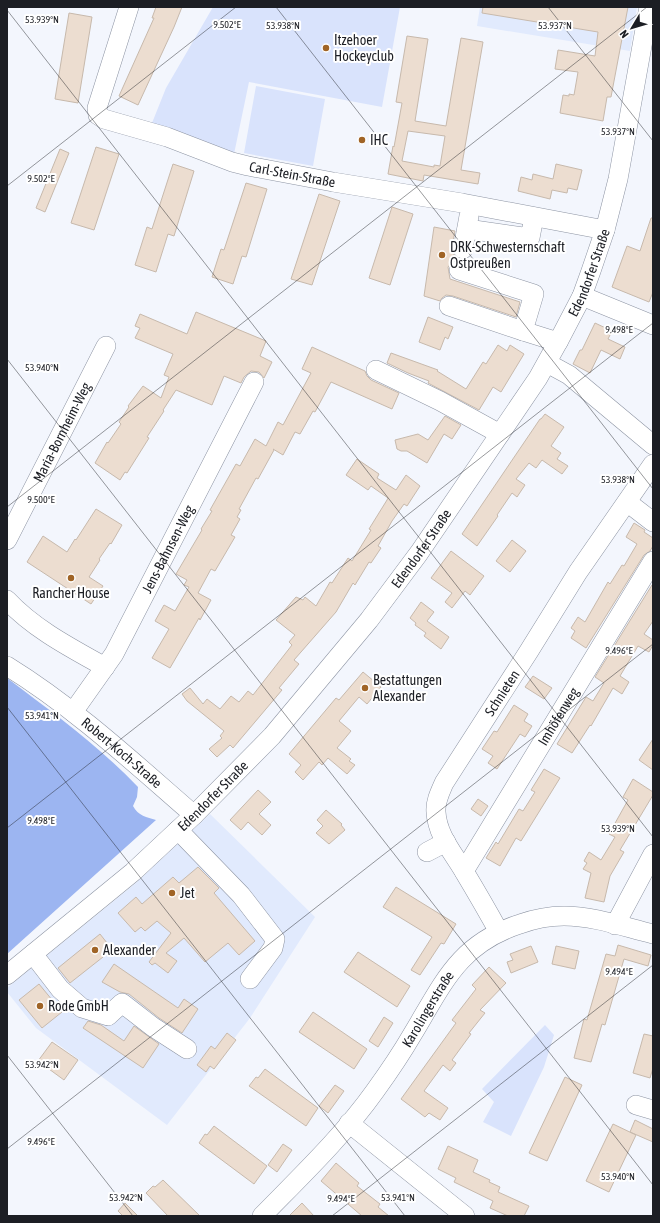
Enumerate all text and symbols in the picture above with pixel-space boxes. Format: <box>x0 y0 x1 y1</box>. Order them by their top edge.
north arrow <box>612 8 652 48</box>
text: 53.939°N <box>25 14 59 25</box>
text: 9.502°E <box>213 19 242 30</box>
text: 53.938°N <box>266 20 300 31</box>
text: 53.937°N <box>538 20 572 31</box>
text: N <box>617 28 631 40</box>
place label: Itzehoer Hockeyclub <box>334 32 394 64</box>
marker: Itzehoer Hockeyclub <box>321 43 331 53</box>
text: 53.937°N <box>601 126 635 137</box>
place label: IHC <box>370 132 389 148</box>
marker: IHC <box>357 135 367 145</box>
street label: Carl-Stein-Straße <box>248 158 337 190</box>
text: 9.502°E <box>27 173 56 184</box>
street label: Edendorfer Straße <box>565 227 613 319</box>
place label: DRK-Schwesternschaft Ostpreußen <box>450 239 565 271</box>
marker: DRK-Schwesternschaft Ostpreußen <box>437 250 447 260</box>
text: 9.498°E <box>605 324 634 335</box>
text: 53.940°N <box>25 362 59 373</box>
street label: Maria-Bornheim-Weg <box>30 380 94 485</box>
text: 53.938°N <box>601 474 635 485</box>
text: 9.500°E <box>27 494 56 505</box>
street label: Jens-Bahnsen-Weg <box>139 503 197 596</box>
street label: Edendorfer Straße <box>388 506 454 591</box>
marker: Rancher House <box>66 573 76 583</box>
place label: Rancher House <box>32 585 110 601</box>
text: 9.496°E <box>605 645 634 656</box>
street label: Schnieten <box>481 667 523 719</box>
place label: Bestattungen Alexander <box>373 672 442 704</box>
marker: Bestattungen Alexander <box>360 683 370 693</box>
street label: Imhöfenweg <box>535 685 582 748</box>
text: 53.941°N <box>25 710 59 721</box>
street label: Robert-Koch-Straße <box>78 714 165 791</box>
street label: Edendorfer Straße <box>174 757 251 834</box>
text: 9.498°E <box>27 815 56 826</box>
text: 53.939°N <box>601 823 635 834</box>
place label: Jet <box>180 885 195 901</box>
marker: Jet <box>167 888 177 898</box>
place label: Alexander <box>103 942 157 958</box>
marker: Alexander <box>90 945 100 955</box>
text: 9.494°E <box>605 966 634 977</box>
street label: Karolingerstraße <box>399 968 457 1050</box>
place label: Rode GmbH <box>48 998 109 1014</box>
marker: Rode GmbH <box>35 1001 45 1011</box>
text: 53.942°N <box>25 1059 59 1070</box>
text: 9.496°E <box>27 1136 56 1147</box>
text: 53.940°N <box>601 1171 635 1182</box>
text: 53.942°N <box>109 1192 143 1203</box>
text: 53.941°N <box>381 1192 415 1203</box>
text: 9.494°E <box>327 1193 356 1204</box>

